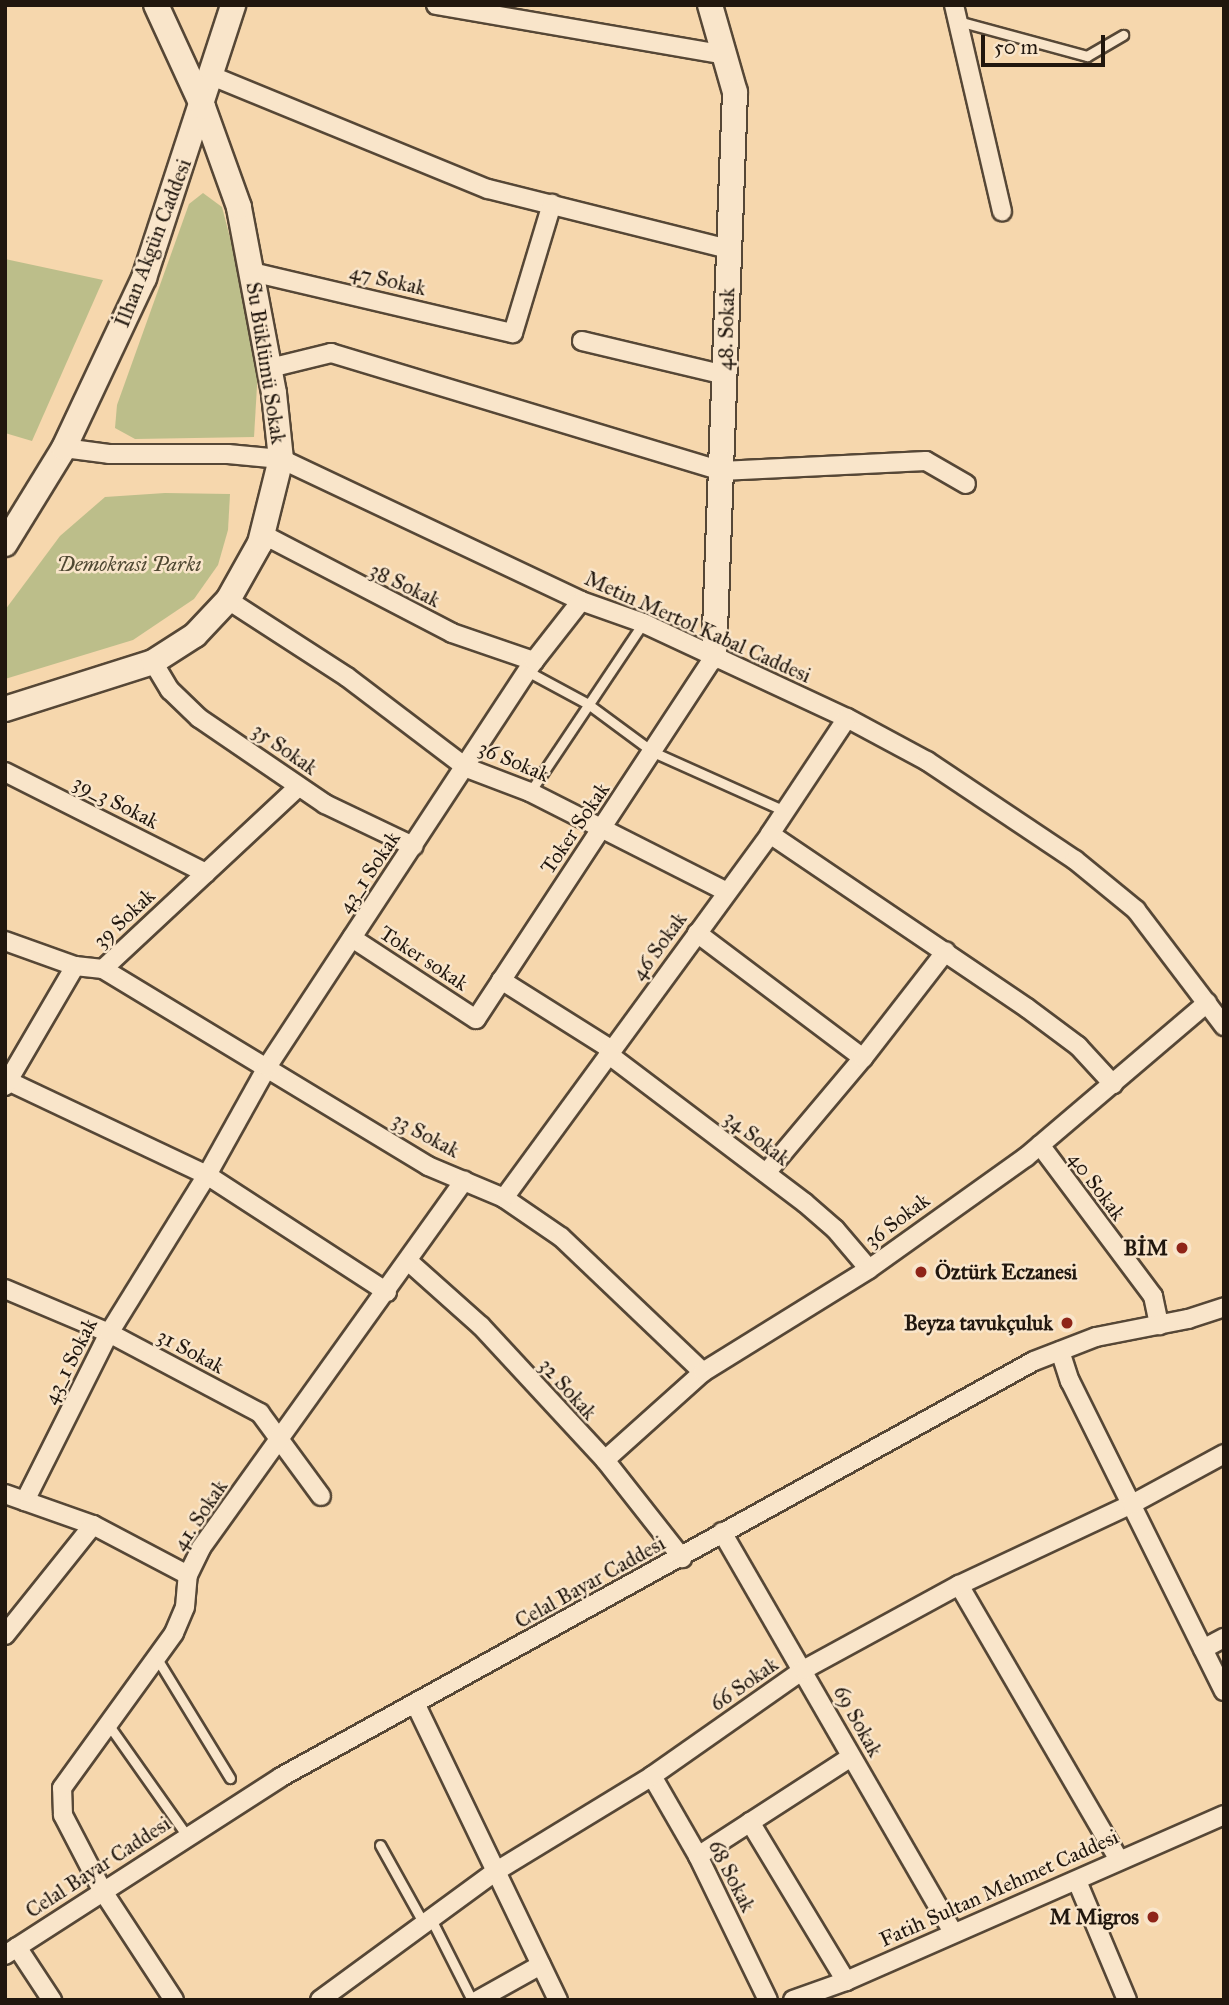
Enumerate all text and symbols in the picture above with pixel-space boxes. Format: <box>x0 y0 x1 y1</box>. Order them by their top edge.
scale bar <box>984 21 1108 65</box>
text: 50 m <box>994 34 1038 60</box>
street label: İlhan Akgün Caddesi <box>109 155 197 331</box>
street label: 47 Sokak <box>347 259 429 301</box>
street label: Su Büklümü Sokak <box>241 280 291 446</box>
street label: 48. Sokak <box>712 287 740 371</box>
park label: Demokrasi Parkı <box>57 551 201 577</box>
street label: 38 Sokak <box>366 557 444 613</box>
street label: Metin Mertol Kabal Caddesi <box>581 566 815 688</box>
street label: 35 Sokak <box>248 718 322 780</box>
street label: 36 Sokak <box>475 735 553 787</box>
street label: 39_3 Sokak <box>69 770 163 834</box>
street label: Toker Sokak <box>535 777 615 879</box>
street label: 43_1 Sokak <box>333 826 405 918</box>
street label: 39 Sokak <box>88 883 160 953</box>
street label: 46 Sokak <box>626 907 692 985</box>
street label: Toker sokak <box>375 920 473 996</box>
street label: 34 Sokak <box>719 1105 795 1171</box>
street label: 33 Sokak <box>388 1107 464 1163</box>
street label: 40 Sokak <box>1063 1147 1131 1225</box>
street label: 36 Sokak <box>860 1187 934 1253</box>
place label: BİM <box>1123 1235 1168 1261</box>
marker: BİM <box>1174 1240 1190 1256</box>
place label: Öztürk Eczanesi <box>935 1259 1077 1285</box>
marker: Öztürk Eczanesi <box>913 1264 929 1280</box>
place label: Beyza tavukçuluk <box>904 1310 1053 1336</box>
street label: 43_1 Sokak <box>38 1314 102 1408</box>
marker: Beyza tavukçuluk <box>1059 1315 1075 1331</box>
street label: 31 Sokak <box>153 1323 229 1379</box>
street label: 32 Sokak <box>534 1353 602 1425</box>
street label: 41. Sokak <box>167 1475 233 1555</box>
street label: Celal Bayar Caddesi <box>511 1530 669 1634</box>
street label: 66 Sokak <box>705 1652 783 1716</box>
street label: 69 Sokak <box>828 1681 888 1761</box>
street label: Celal Bayar Caddesi <box>21 1811 175 1923</box>
street label: Fatih Sultan Mehmet Caddesi <box>876 1824 1122 1952</box>
street label: 68 Sokak <box>703 1836 761 1916</box>
place label: M Migros <box>1049 1904 1139 1930</box>
marker: M Migros <box>1145 1909 1161 1925</box>

